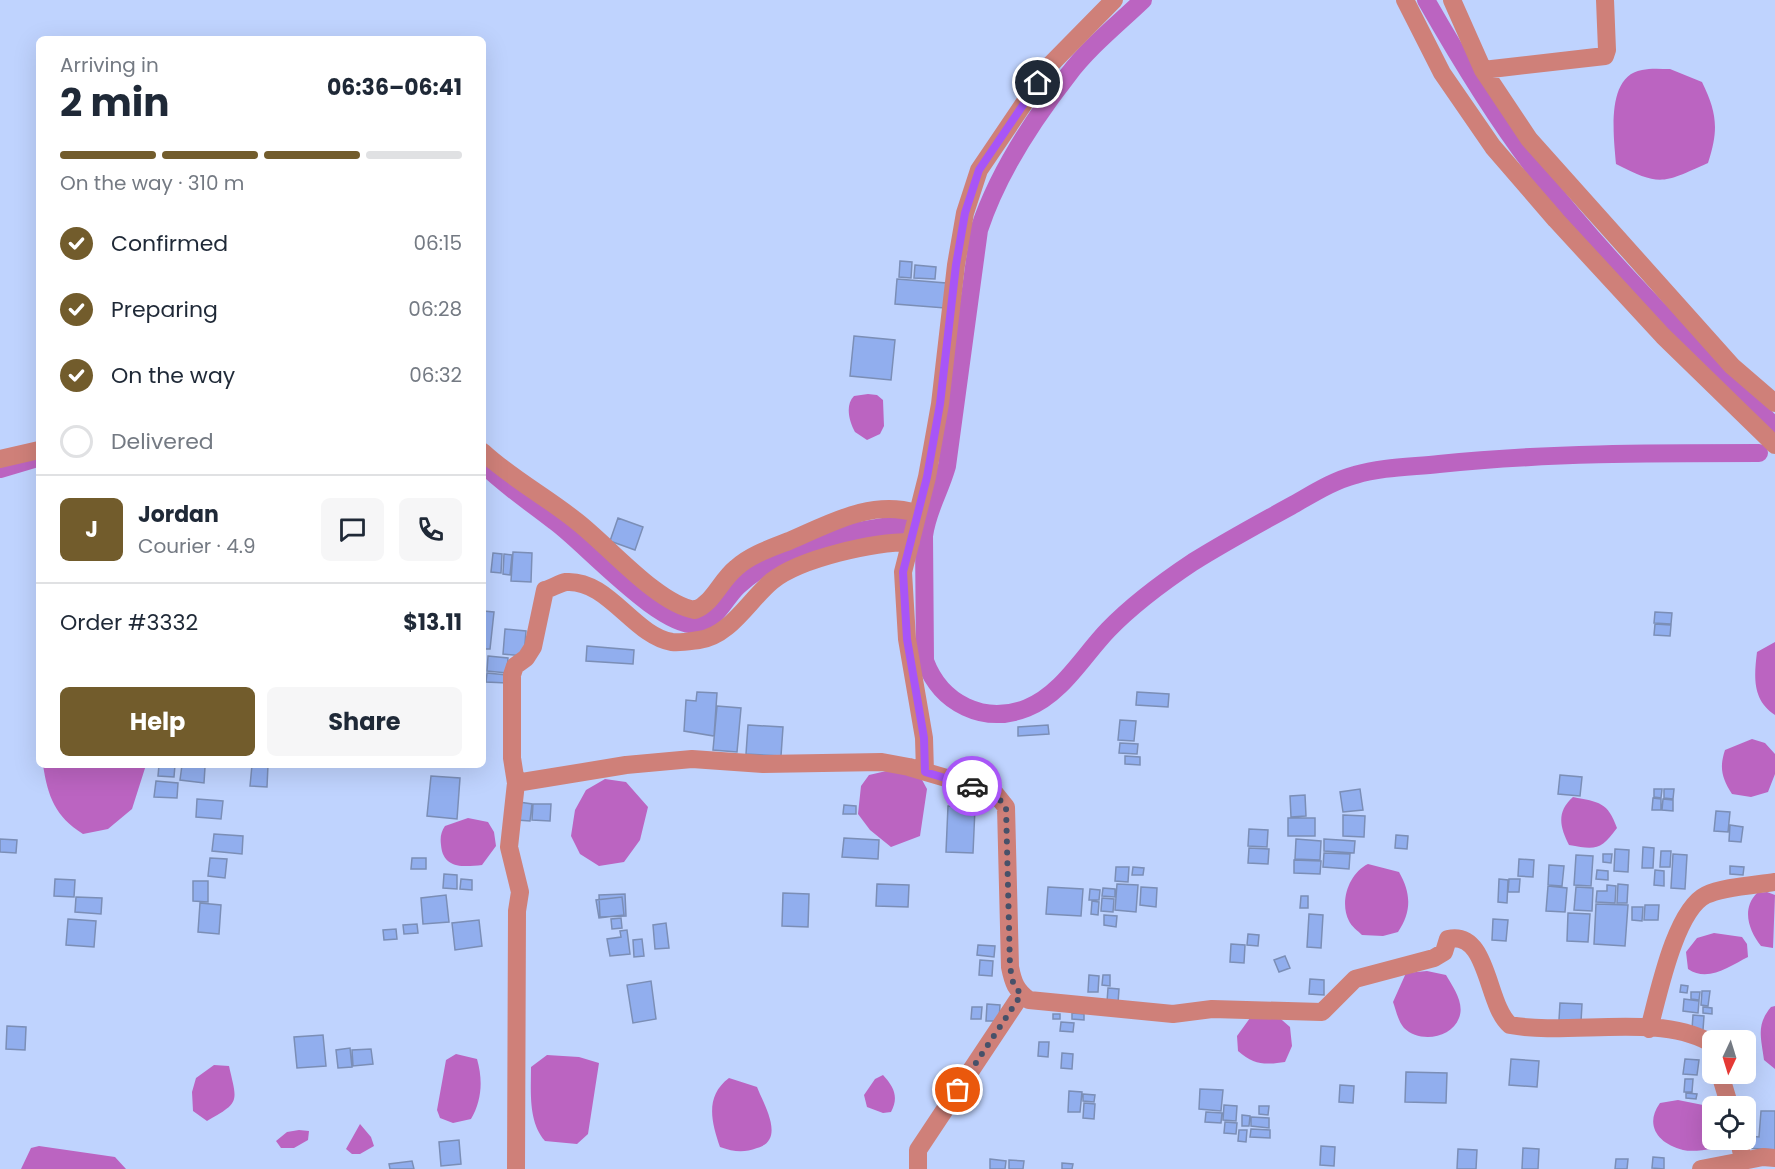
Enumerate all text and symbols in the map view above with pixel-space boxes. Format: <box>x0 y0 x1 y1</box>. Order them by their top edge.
text: Arriving in <box>60 51 159 79</box>
pin <box>1012 57 1063 108</box>
icon: home <box>1021 66 1054 99</box>
text: 06:36–06:41 <box>327 72 462 103</box>
text: 2 min <box>60 75 170 130</box>
text: On the way · 310 m <box>60 169 244 197</box>
icon: check <box>60 227 93 260</box>
text: Confirmed <box>111 228 228 259</box>
text: 06:15 <box>414 229 462 257</box>
icon: check <box>60 293 93 326</box>
text: Preparing <box>111 294 218 325</box>
text: 06:28 <box>408 295 462 323</box>
icon: check <box>60 359 93 392</box>
text: On the way <box>111 360 235 391</box>
text: 06:32 <box>409 361 462 389</box>
text: Delivered <box>111 426 214 457</box>
button: chat <box>321 498 384 561</box>
button: phone <box>399 498 462 561</box>
text: Jordan <box>138 499 219 530</box>
text: J <box>85 514 98 545</box>
text: Courier · 4.9 <box>138 532 256 560</box>
text: Order #3332 <box>60 607 198 638</box>
text: $13.11 <box>403 607 462 638</box>
button: Help <box>60 687 255 756</box>
button: Share <box>267 687 462 756</box>
courier <box>942 756 1002 816</box>
icon: car <box>956 770 989 803</box>
north arrow <box>1702 1030 1756 1084</box>
map controls <box>1702 1030 1756 1150</box>
pin <box>932 1064 983 1115</box>
icon: bag <box>941 1073 974 1106</box>
button: locate <box>1702 1096 1756 1150</box>

